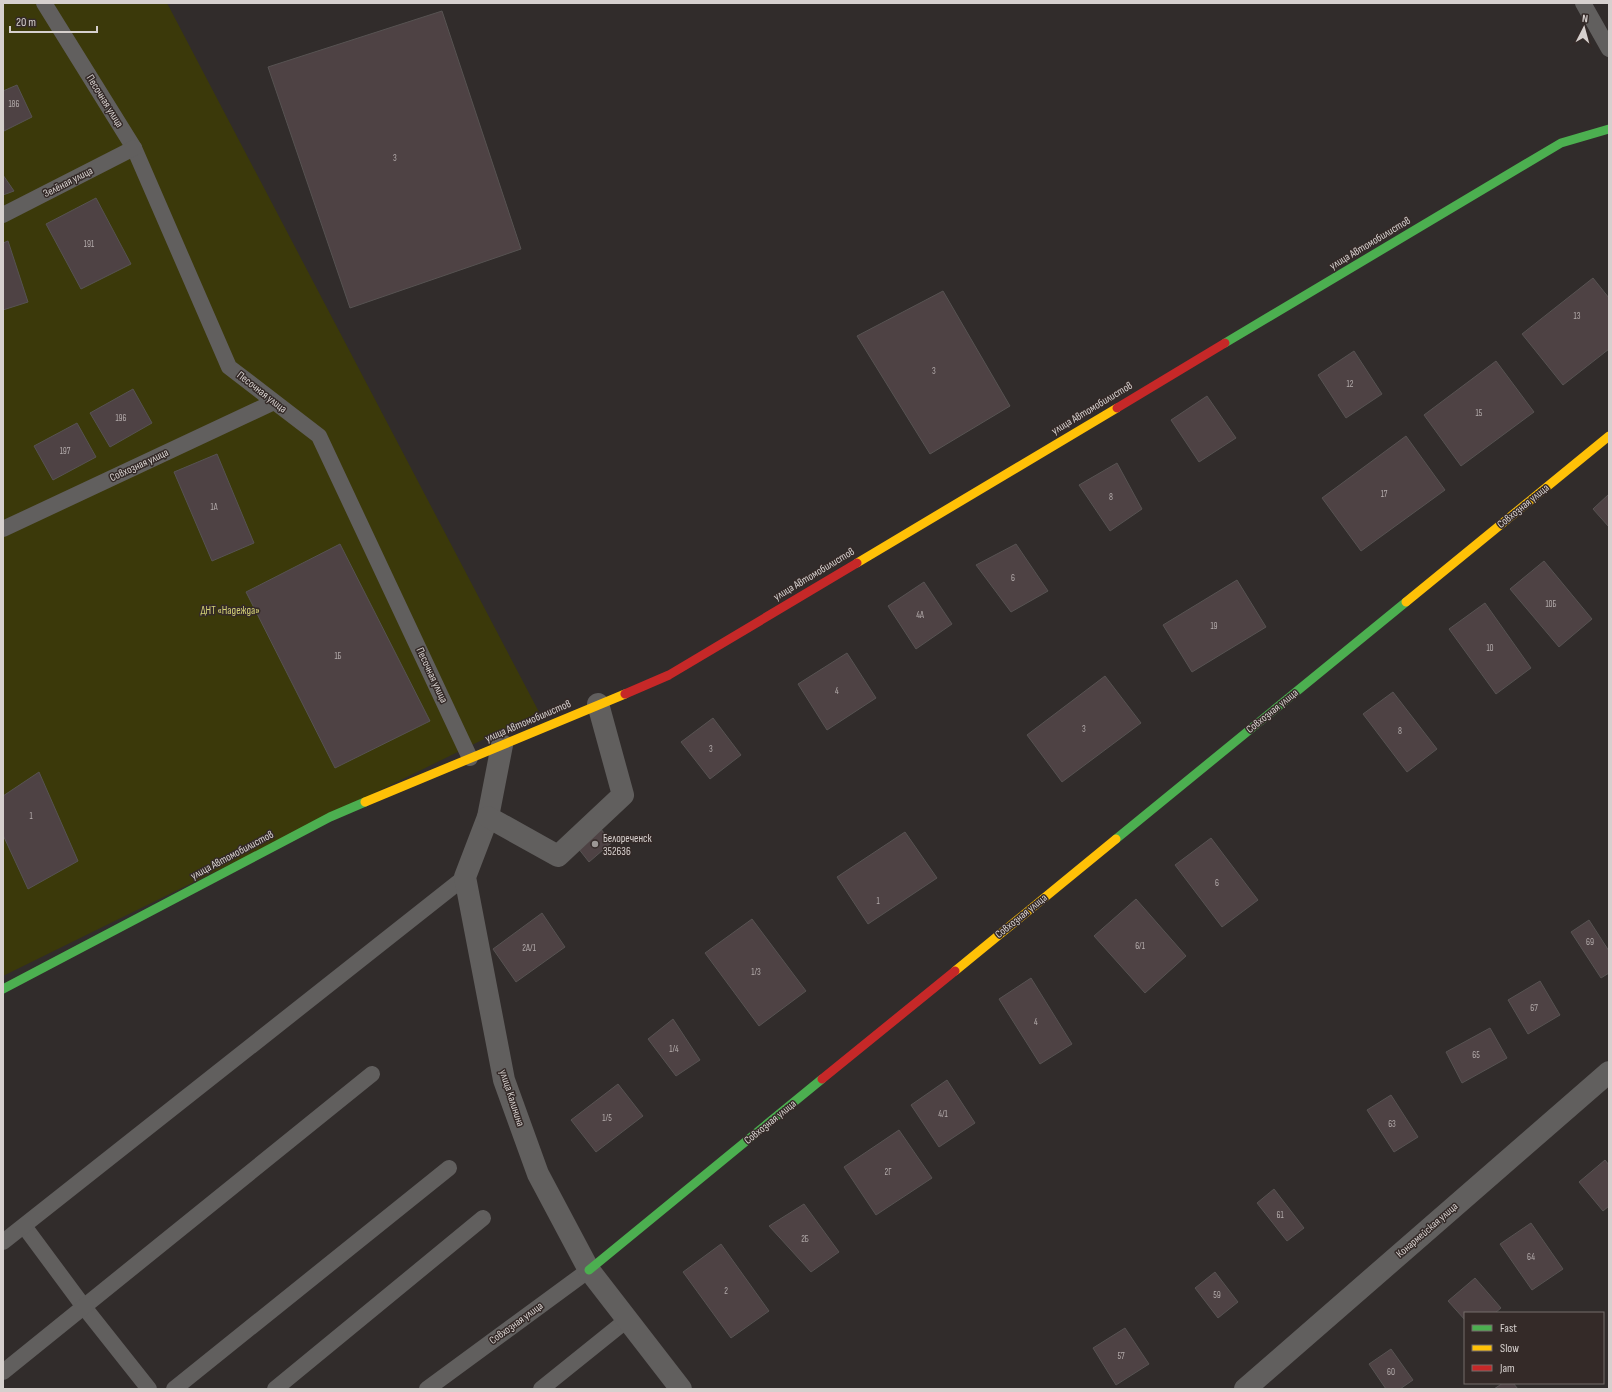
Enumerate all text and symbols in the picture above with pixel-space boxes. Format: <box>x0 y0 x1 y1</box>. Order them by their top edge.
scale bar <box>10 8 97 34</box>
north arrow <box>1564 8 1604 48</box>
text: N <box>1581 12 1589 25</box>
text: 20 m <box>16 15 36 30</box>
street label: Песочная улица <box>84 72 126 130</box>
house number: 186 <box>8 99 20 110</box>
house number: 3 <box>393 153 397 164</box>
street label: Зелёная улица <box>41 164 95 200</box>
street label: улица Автомобилистов <box>1327 214 1413 272</box>
house number: 191 <box>84 239 95 250</box>
house number: 13 <box>1574 311 1581 322</box>
house number: 3 <box>932 366 936 377</box>
street label: Песочная улица <box>234 368 290 416</box>
street label: улица Автомобилистов <box>1049 379 1135 437</box>
house number: 12 <box>1347 379 1354 390</box>
house number: 15 <box>1476 408 1483 419</box>
house number: 196 <box>115 413 127 424</box>
house number: 197 <box>60 446 71 457</box>
street label: Совхозная улица <box>108 446 170 484</box>
street label: Совхозная улица <box>1494 481 1552 531</box>
house number: 17 <box>1381 489 1388 500</box>
house number: 8 <box>1109 492 1113 503</box>
house number: 1А <box>210 502 218 513</box>
street label: улица Автомобилистов <box>771 545 857 603</box>
house number: 6 <box>1011 573 1015 584</box>
house number: 10Б <box>1545 599 1557 610</box>
park label: ДНТ «Надежда» <box>200 604 260 617</box>
house number: 4А <box>916 610 924 621</box>
house number: 19 <box>1210 621 1218 632</box>
house number: 10 <box>1486 643 1494 654</box>
street label: Песочная улица <box>413 645 451 705</box>
house number: 1Б <box>334 651 342 662</box>
house number: 4 <box>835 686 839 697</box>
street label: Совхозная улица <box>1243 686 1301 736</box>
street label: улица Автомобилистов <box>483 697 573 745</box>
house number: 3 <box>1082 724 1086 735</box>
house number: 8 <box>1398 726 1402 737</box>
house number: 3 <box>709 744 713 755</box>
house number: 1 <box>29 811 33 822</box>
street label: улица Автомобилистов <box>188 827 276 882</box>
place label: Белореченск 352636 <box>603 832 653 858</box>
marker: Белореченск 352636 <box>590 839 600 849</box>
house number: 6 <box>1215 878 1219 889</box>
street label: Совхозная улица <box>992 891 1050 941</box>
house number: 1 <box>876 896 880 907</box>
house number: 69 <box>1586 937 1594 948</box>
house number: 6/1 <box>1135 941 1146 952</box>
house number: 2А/1 <box>522 943 537 954</box>
house number: 1/3 <box>751 967 761 978</box>
house number: 67 <box>1530 1003 1538 1014</box>
house number: 4 <box>1034 1017 1038 1028</box>
house number: 1/4 <box>669 1044 679 1055</box>
house number: 65 <box>1472 1050 1480 1061</box>
street label: улица Калинина <box>497 1068 527 1128</box>
street label: Совхозная улица <box>741 1097 799 1147</box>
house number: 4/1 <box>938 1109 949 1120</box>
house number: 1/5 <box>602 1113 612 1124</box>
house number: 63 <box>1388 1119 1396 1130</box>
house number: 2Г <box>885 1167 892 1178</box>
street label: Конармейская улица <box>1394 1200 1460 1260</box>
house number: 61 <box>1276 1210 1284 1221</box>
house number: 2Б <box>801 1234 809 1245</box>
house number: 64 <box>1527 1252 1535 1263</box>
house number: 2 <box>724 1286 728 1297</box>
house number: 59 <box>1213 1290 1221 1301</box>
street label: Совхозная улица <box>487 1299 545 1347</box>
legend <box>1464 1312 1604 1384</box>
text: Fast <box>1500 1321 1517 1336</box>
text: Slow <box>1500 1341 1519 1356</box>
house number: 57 <box>1117 1351 1125 1362</box>
text: Jam <box>1499 1361 1515 1376</box>
house number: 60 <box>1387 1367 1395 1378</box>

